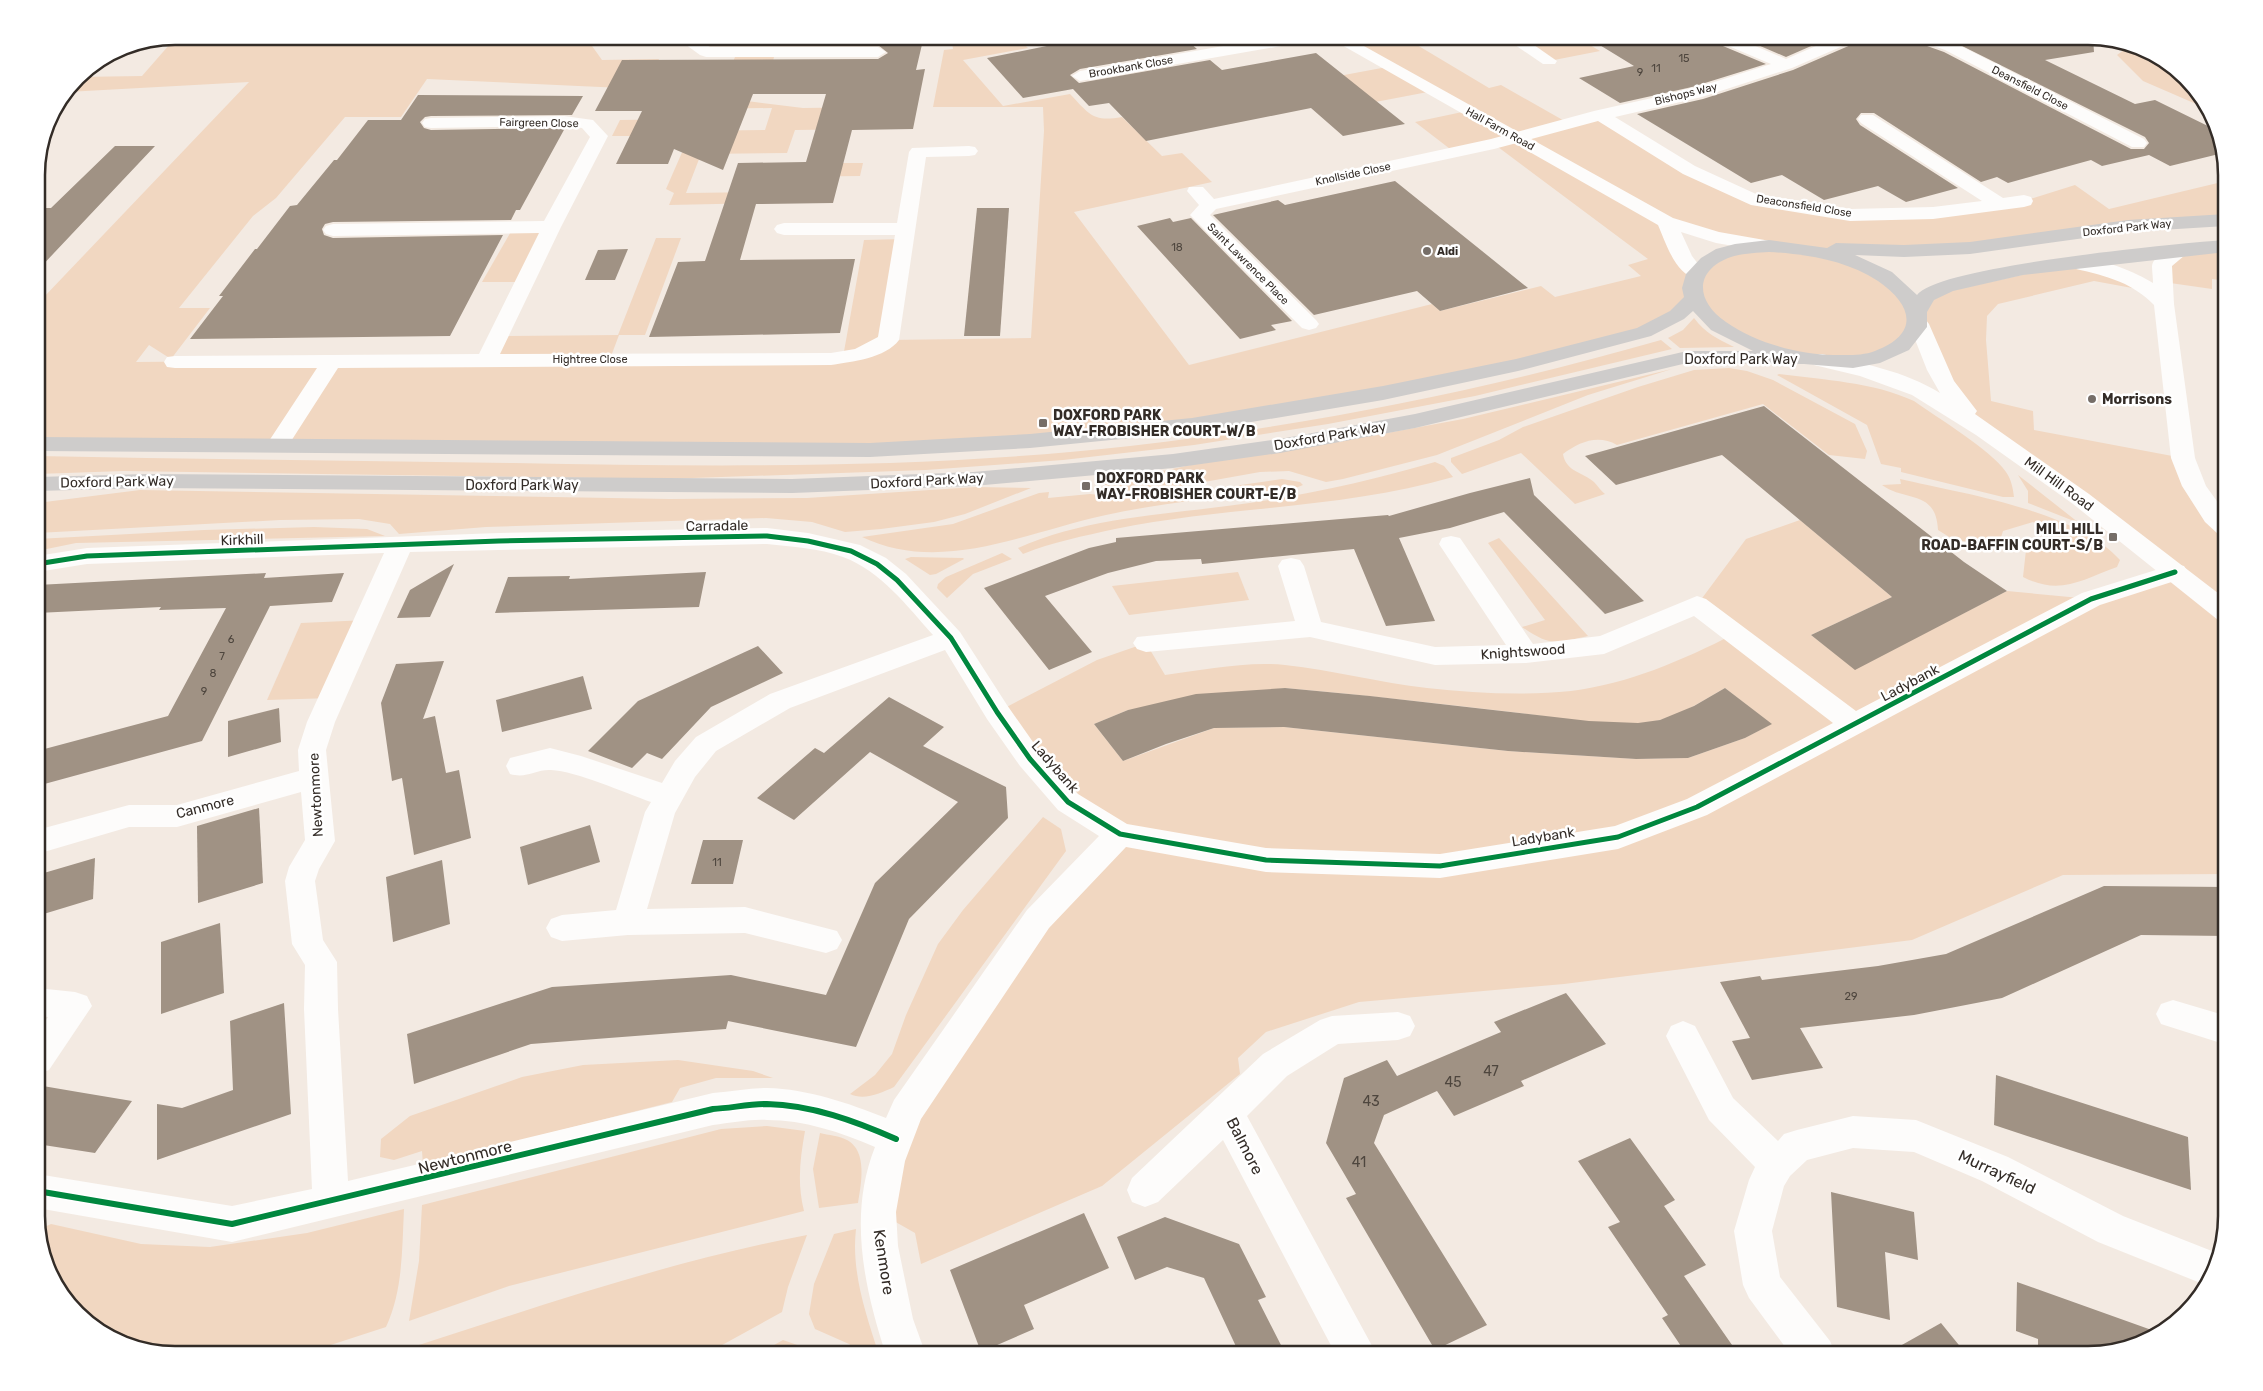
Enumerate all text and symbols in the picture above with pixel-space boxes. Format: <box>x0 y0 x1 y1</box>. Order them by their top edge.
house number: 15 <box>1678 52 1690 65</box>
street label: Brookbank Close <box>1088 53 1174 81</box>
house number: 11 <box>1651 62 1661 75</box>
street label: Deansfield Close <box>1990 63 2070 113</box>
house number: 9 <box>1637 66 1643 79</box>
street label: Bishops Way <box>1653 80 1719 108</box>
street label: Hall Farm Road <box>1463 105 1537 153</box>
street label: Fairgreen Close <box>499 116 579 130</box>
street label: Knollside Close <box>1314 160 1392 188</box>
street label: Deaconsfield Close <box>1755 192 1853 220</box>
street label: Doxford Park Way <box>2082 217 2172 239</box>
street label: Saint Lawrence Place <box>1204 220 1292 308</box>
house number: 18 <box>1171 241 1183 254</box>
marker: Aldi <box>1421 245 1433 257</box>
place label: Aldi <box>1437 245 1458 258</box>
street label: Doxford Park Way <box>1684 351 1798 368</box>
street label: Hightree Close <box>552 353 628 366</box>
place label: Morrisons <box>2102 391 2172 408</box>
marker: Morrisons <box>2086 393 2098 405</box>
place label: DOXFORD PARK WAY-FROBISHER COURT-W/B <box>1053 407 1256 440</box>
marker: DOXFORD PARK WAY-FROBISHER COURT-W/B <box>1037 417 1049 429</box>
street label: Doxford Park Way <box>1273 418 1388 454</box>
street label: Mill Hill Road <box>2021 453 2097 515</box>
street label: Doxford Park Way <box>870 470 984 492</box>
place label: DOXFORD PARK WAY-FROBISHER COURT-E/B <box>1096 470 1297 503</box>
street label: Doxford Park Way <box>60 473 174 491</box>
street label: Doxford Park Way <box>465 477 579 494</box>
marker: DOXFORD PARK WAY-FROBISHER COURT-E/B <box>1080 480 1092 492</box>
street label: Carradale <box>686 517 749 535</box>
place label: MILL HILL ROAD-BAFFIN COURT-S/B <box>1921 521 2104 554</box>
street label: Kirkhill <box>220 531 264 549</box>
marker: MILL HILL ROAD-BAFFIN COURT-S/B <box>2107 531 2119 543</box>
house number: 6 <box>228 633 235 646</box>
street label: Knightswood <box>1480 641 1566 663</box>
house number: 7 <box>219 650 225 663</box>
street label: Ladybank <box>1878 660 1943 705</box>
house number: 8 <box>210 667 217 680</box>
house number: 9 <box>201 685 207 698</box>
street label: Ladybank <box>1028 737 1083 797</box>
street label: Newtonmore <box>305 752 327 837</box>
street label: Canmore <box>174 792 236 822</box>
street label: Ladybank <box>1510 824 1576 850</box>
house number: 11 <box>712 856 722 869</box>
house number: 29 <box>1845 990 1857 1003</box>
house number: 47 <box>1483 1063 1499 1080</box>
house number: 45 <box>1444 1074 1462 1091</box>
house number: 43 <box>1362 1093 1380 1110</box>
street label: Balmore <box>1223 1114 1267 1178</box>
street label: Newtonmore <box>416 1136 514 1178</box>
street label: Murrayfield <box>1955 1146 2039 1198</box>
house number: 41 <box>1352 1154 1366 1171</box>
street label: Kenmore <box>869 1228 899 1296</box>

